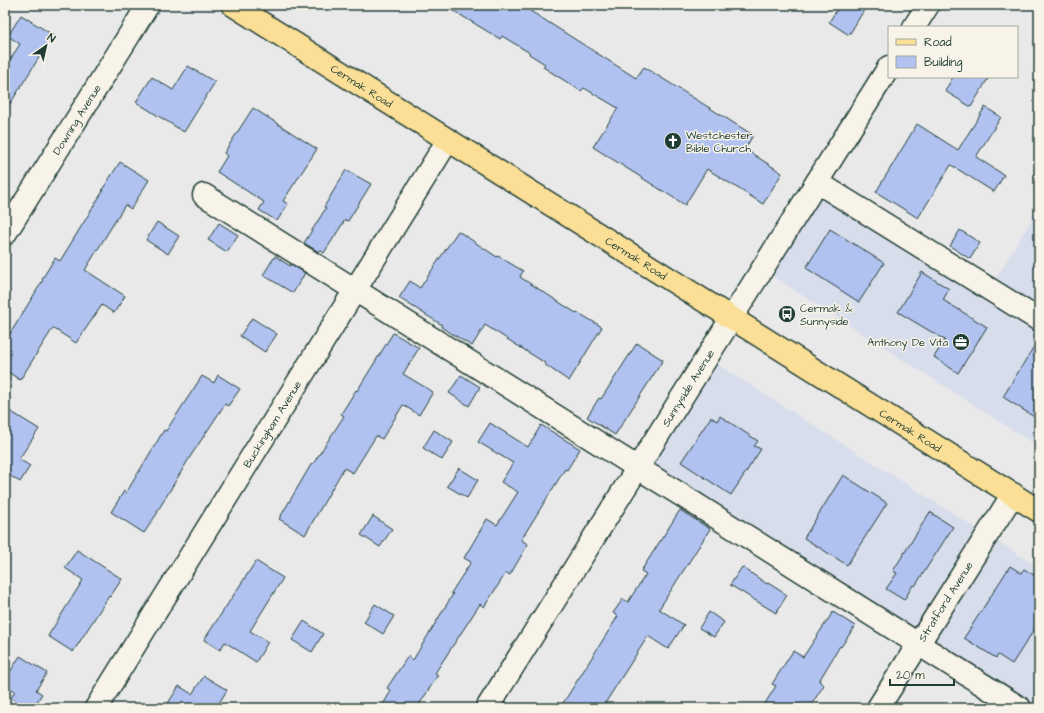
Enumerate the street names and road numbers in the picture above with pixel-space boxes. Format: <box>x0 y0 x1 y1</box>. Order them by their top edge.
street label: Cermak Road <box>328 61 396 112</box>
street label: Downing Avenue <box>49 81 105 158</box>
street label: Cermak Road <box>602 233 670 284</box>
street label: Sunnyside Avenue <box>658 346 718 430</box>
street label: Buckingham Avenue <box>240 378 305 471</box>
street label: Cermak Road <box>876 406 944 456</box>
street label: Stratford Avenue <box>915 559 977 645</box>

